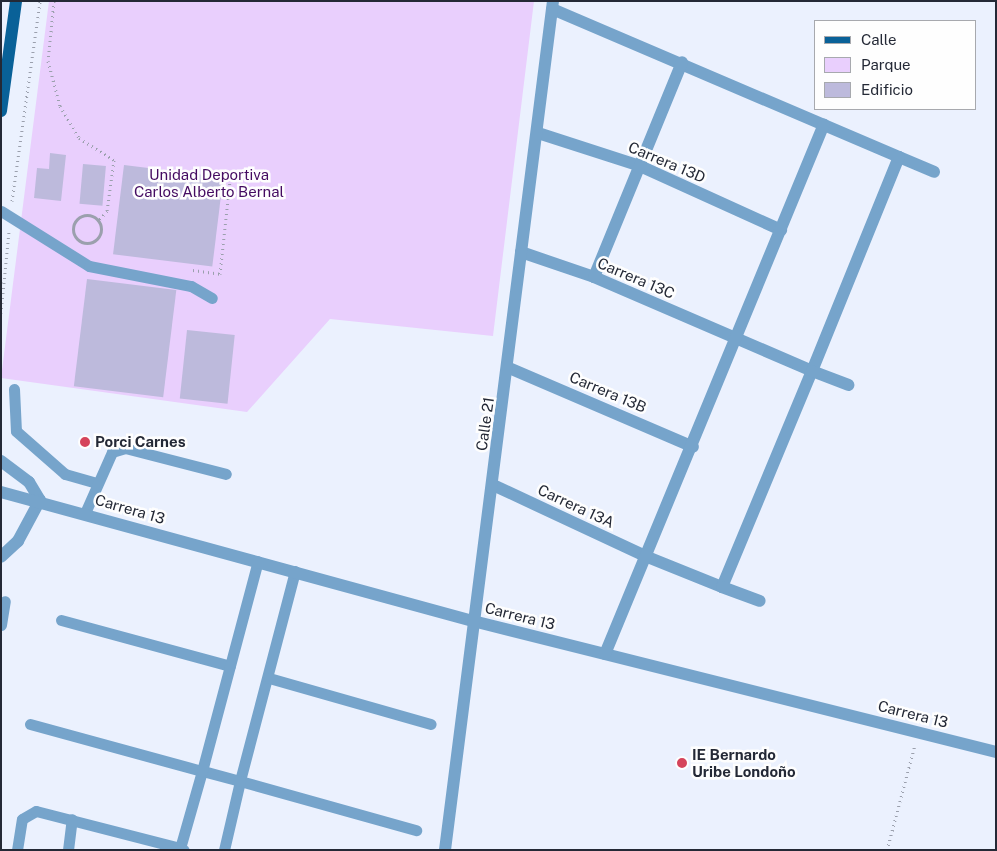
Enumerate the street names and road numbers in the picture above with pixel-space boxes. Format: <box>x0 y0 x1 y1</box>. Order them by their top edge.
street label: Carrera 13D <box>626 138 708 186</box>
street label: Carrera 13C <box>595 254 677 302</box>
street label: Carrera 13B <box>567 368 649 416</box>
street label: Calle 21 <box>472 396 498 452</box>
street label: Carrera 13A <box>535 480 617 532</box>
street label: Carrera 13 <box>93 490 167 528</box>
street label: Carrera 13 <box>483 599 557 633</box>
street label: Carrera 13 <box>876 697 950 731</box>

